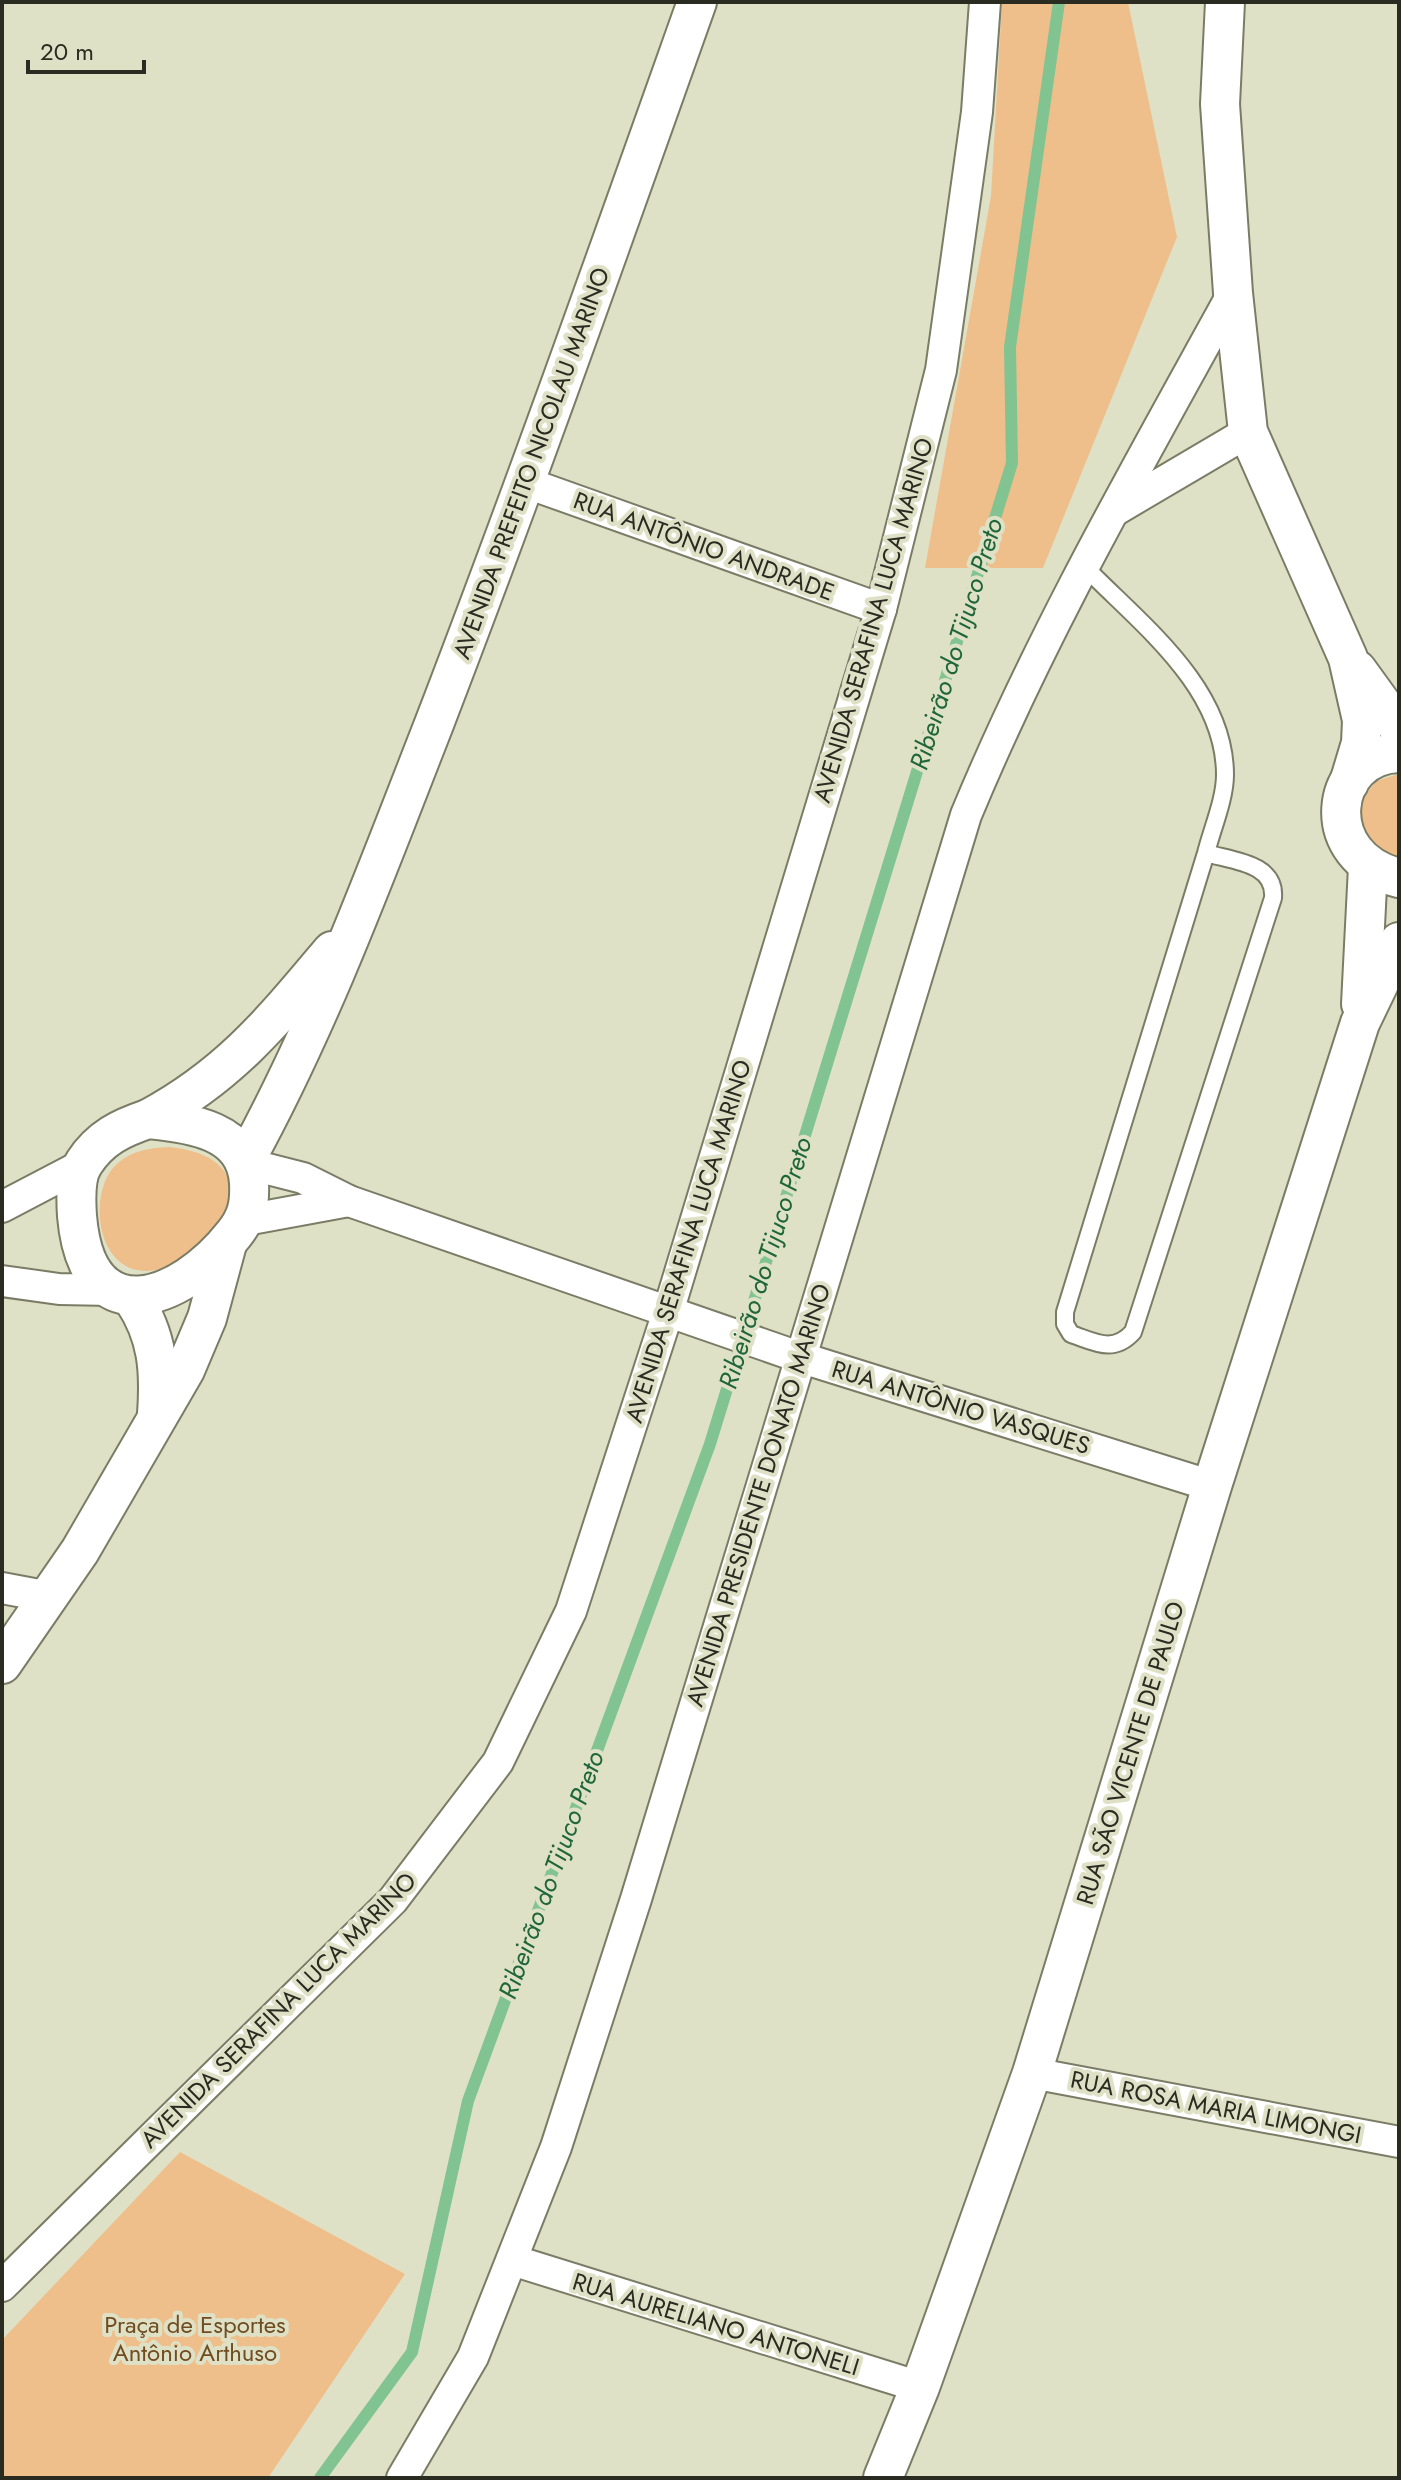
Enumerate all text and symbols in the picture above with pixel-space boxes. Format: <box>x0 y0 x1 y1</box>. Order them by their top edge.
scale bar <box>28 24 144 74</box>
text: 20 m <box>40 34 94 69</box>
street label: AVENIDA PREFEITO NICOLAU MARINO <box>444 262 618 664</box>
street label: AVENIDA SERAFINA LUCA MARINO <box>804 434 942 806</box>
street label: RUA ANTÔNIO ANDRADE <box>569 483 839 609</box>
water label: Ribeirão do Tijuco Preto <box>900 513 1012 774</box>
street label: AVENIDA SERAFINA LUCA MARINO <box>616 1055 760 1427</box>
water label: Ribeirão do Tijuco Preto <box>709 1132 821 1393</box>
street label: AVENIDA PRESIDENTE DONATO MARINO <box>677 1279 839 1711</box>
street label: RUA ANTÔNIO VASQUES <box>828 1351 1094 1463</box>
street label: RUA SÃO VICENTE DE PAULO <box>1067 1597 1193 1909</box>
water label: Ribeirão do Tijuco Preto <box>488 1746 614 2004</box>
street label: AVENIDA SERAFINA LUCA MARINO <box>132 1864 424 2156</box>
street label: RUA ROSA MARIA LIMONGI <box>1067 2062 1365 2152</box>
street label: RUA AURELIANO ANTONELI <box>568 2264 864 2384</box>
park label: Praça de Esportes Antônio Arthuso <box>104 2307 286 2370</box>

